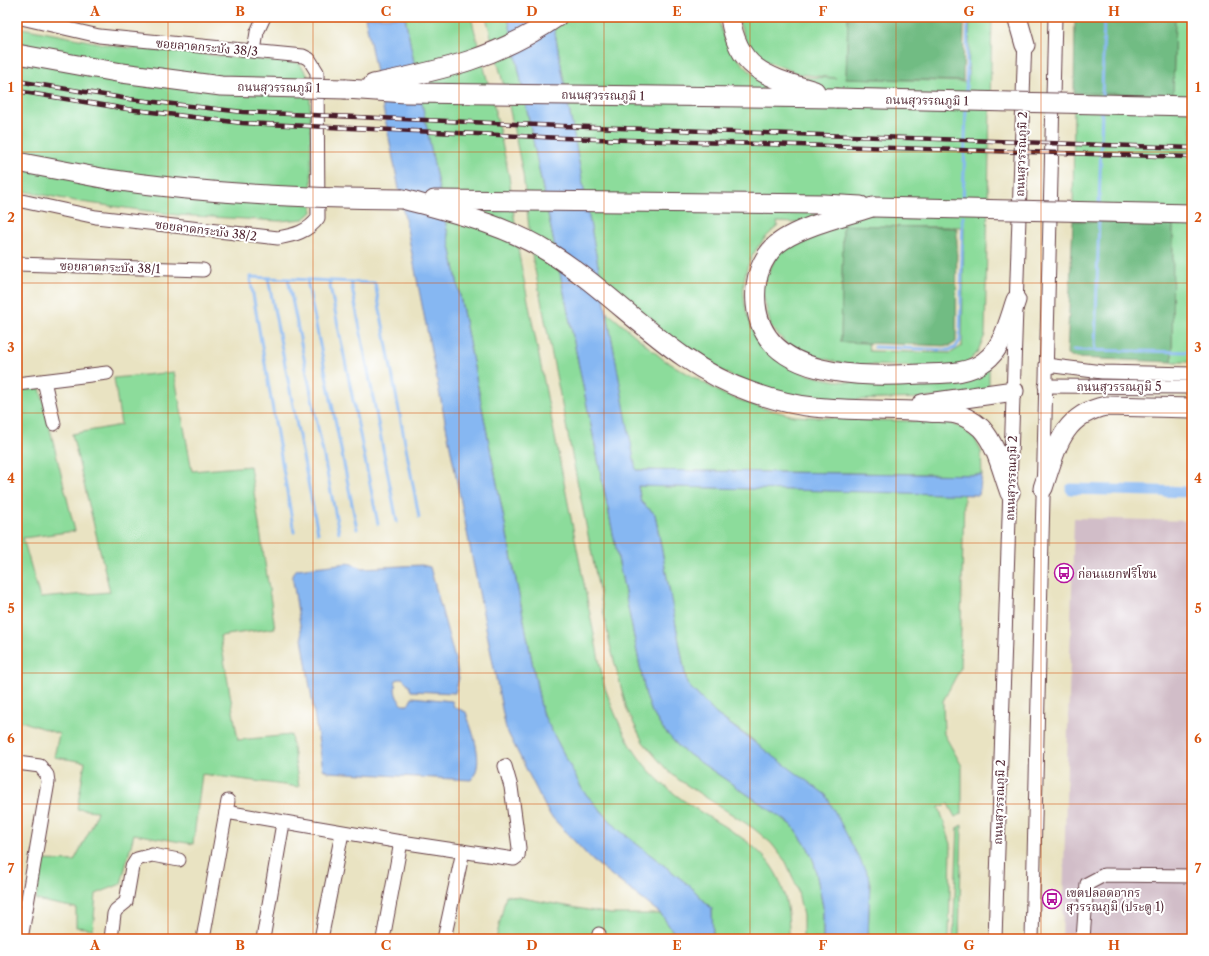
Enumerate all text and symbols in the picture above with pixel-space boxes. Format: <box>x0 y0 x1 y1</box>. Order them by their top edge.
text: A <box>89 3 101 19</box>
text: B <box>235 3 245 19</box>
text: C <box>381 3 391 19</box>
text: D <box>526 3 538 19</box>
text: E <box>672 3 682 19</box>
text: F <box>819 3 828 19</box>
text: G <box>963 3 975 19</box>
text: H <box>1108 3 1120 19</box>
street label: ซอยลาดกระบัง 38/3 <box>155 35 259 59</box>
text: 1 <box>8 79 14 95</box>
street label: ถนนสุวรรณภูมิ 1 <box>237 79 321 96</box>
text: 1 <box>1195 79 1201 95</box>
street label: ถนนสุวรรณภูมิ 1 <box>561 87 645 104</box>
street label: ถนนสุวรรณภูมิ 1 <box>885 92 969 109</box>
street label: ถนนสุวรรณภูมิ 2 <box>1012 111 1031 197</box>
text: 2 <box>7 209 15 225</box>
text: 2 <box>1194 209 1202 225</box>
street label: ซอยลาดกระบัง 38/2 <box>154 216 258 244</box>
street label: ซอยลาดกระบัง 38/1 <box>59 258 161 276</box>
text: 3 <box>7 339 15 355</box>
text: 3 <box>1194 339 1202 355</box>
street label: ถนนสุวรรณภูมิ 5 <box>1077 379 1162 395</box>
street label: ถนนสุวรรณภูมิ 2 <box>1002 435 1021 521</box>
text: 4 <box>7 470 15 486</box>
text: 4 <box>1194 470 1202 486</box>
bus stop icon: ก่อนแยกฟรีโซน <box>1053 562 1075 584</box>
place label: ก่อนแยกฟรีโซน <box>1078 565 1157 581</box>
text: 5 <box>7 600 15 616</box>
text: 5 <box>1194 600 1202 616</box>
text: 6 <box>7 730 15 746</box>
text: 6 <box>1194 730 1202 746</box>
street label: ถนนสุวรรณภูมิ 2 <box>990 759 1009 845</box>
text: 7 <box>8 860 15 876</box>
text: 7 <box>1195 860 1202 876</box>
place label: เขตปลอดอากร สุวรรณภูมิ (ประตู 1) <box>1066 885 1164 915</box>
bus stop icon: เขตปลอดอากร สุวรรณภูมิ (ประตู 1) <box>1041 888 1063 910</box>
text: A <box>89 937 101 953</box>
text: B <box>235 937 245 953</box>
text: C <box>381 937 391 953</box>
text: D <box>526 937 538 953</box>
text: E <box>672 937 682 953</box>
text: F <box>819 937 828 953</box>
text: G <box>963 937 975 953</box>
text: H <box>1108 937 1120 953</box>

